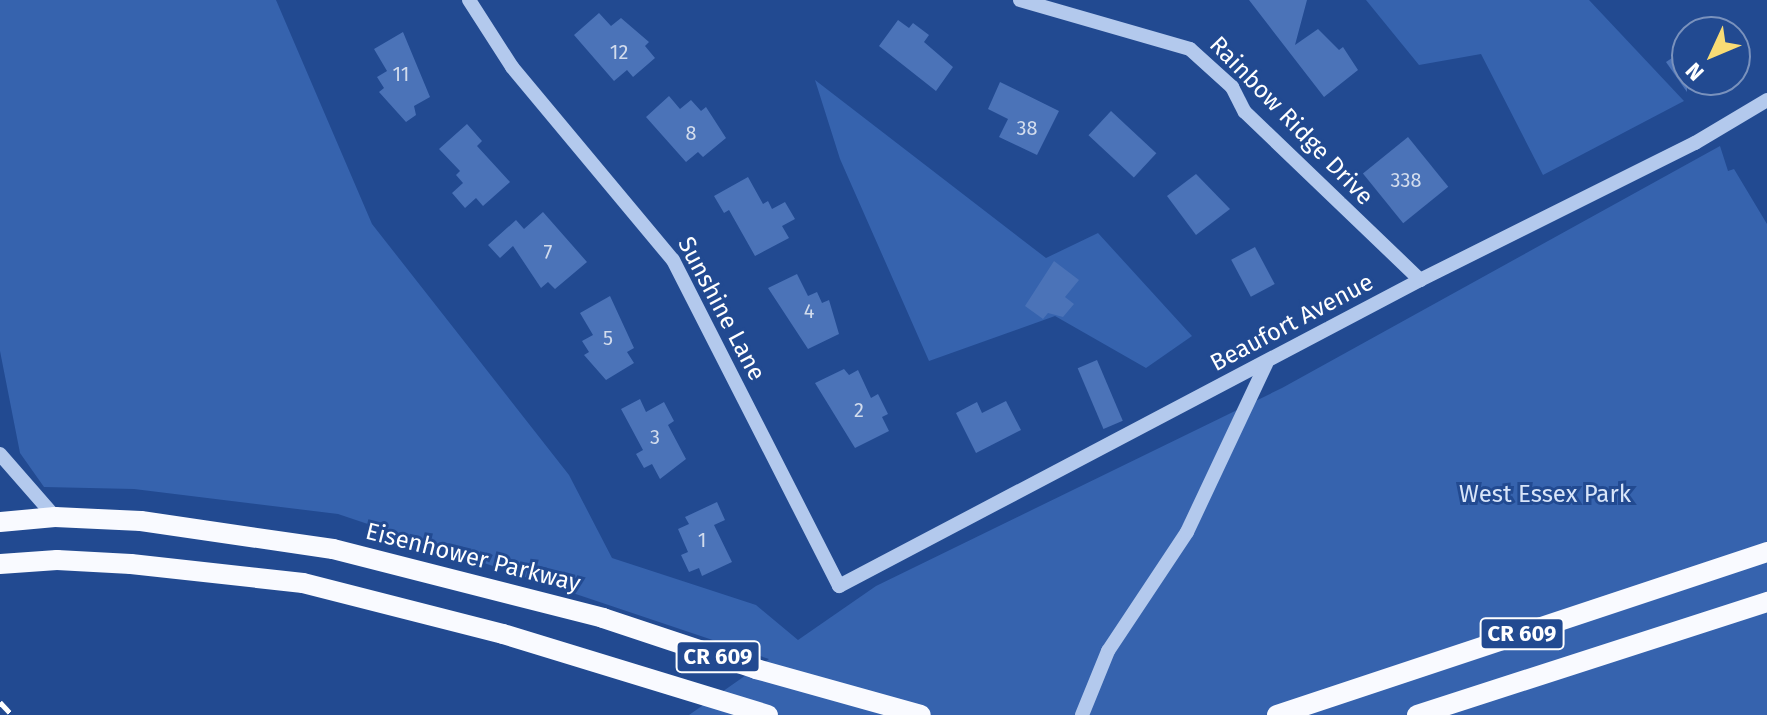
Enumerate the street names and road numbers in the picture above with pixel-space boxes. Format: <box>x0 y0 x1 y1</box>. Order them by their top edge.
street label: Rainbow Ridge Drive <box>1203 31 1379 211</box>
street label: Sunshine Lane <box>671 232 771 386</box>
street label: Beaufort Avenue <box>1206 268 1378 378</box>
street label: Eisenhower Parkway <box>362 517 584 599</box>
road number: CR 609 <box>1478 616 1566 652</box>
road number: CR 609 <box>674 639 762 675</box>

